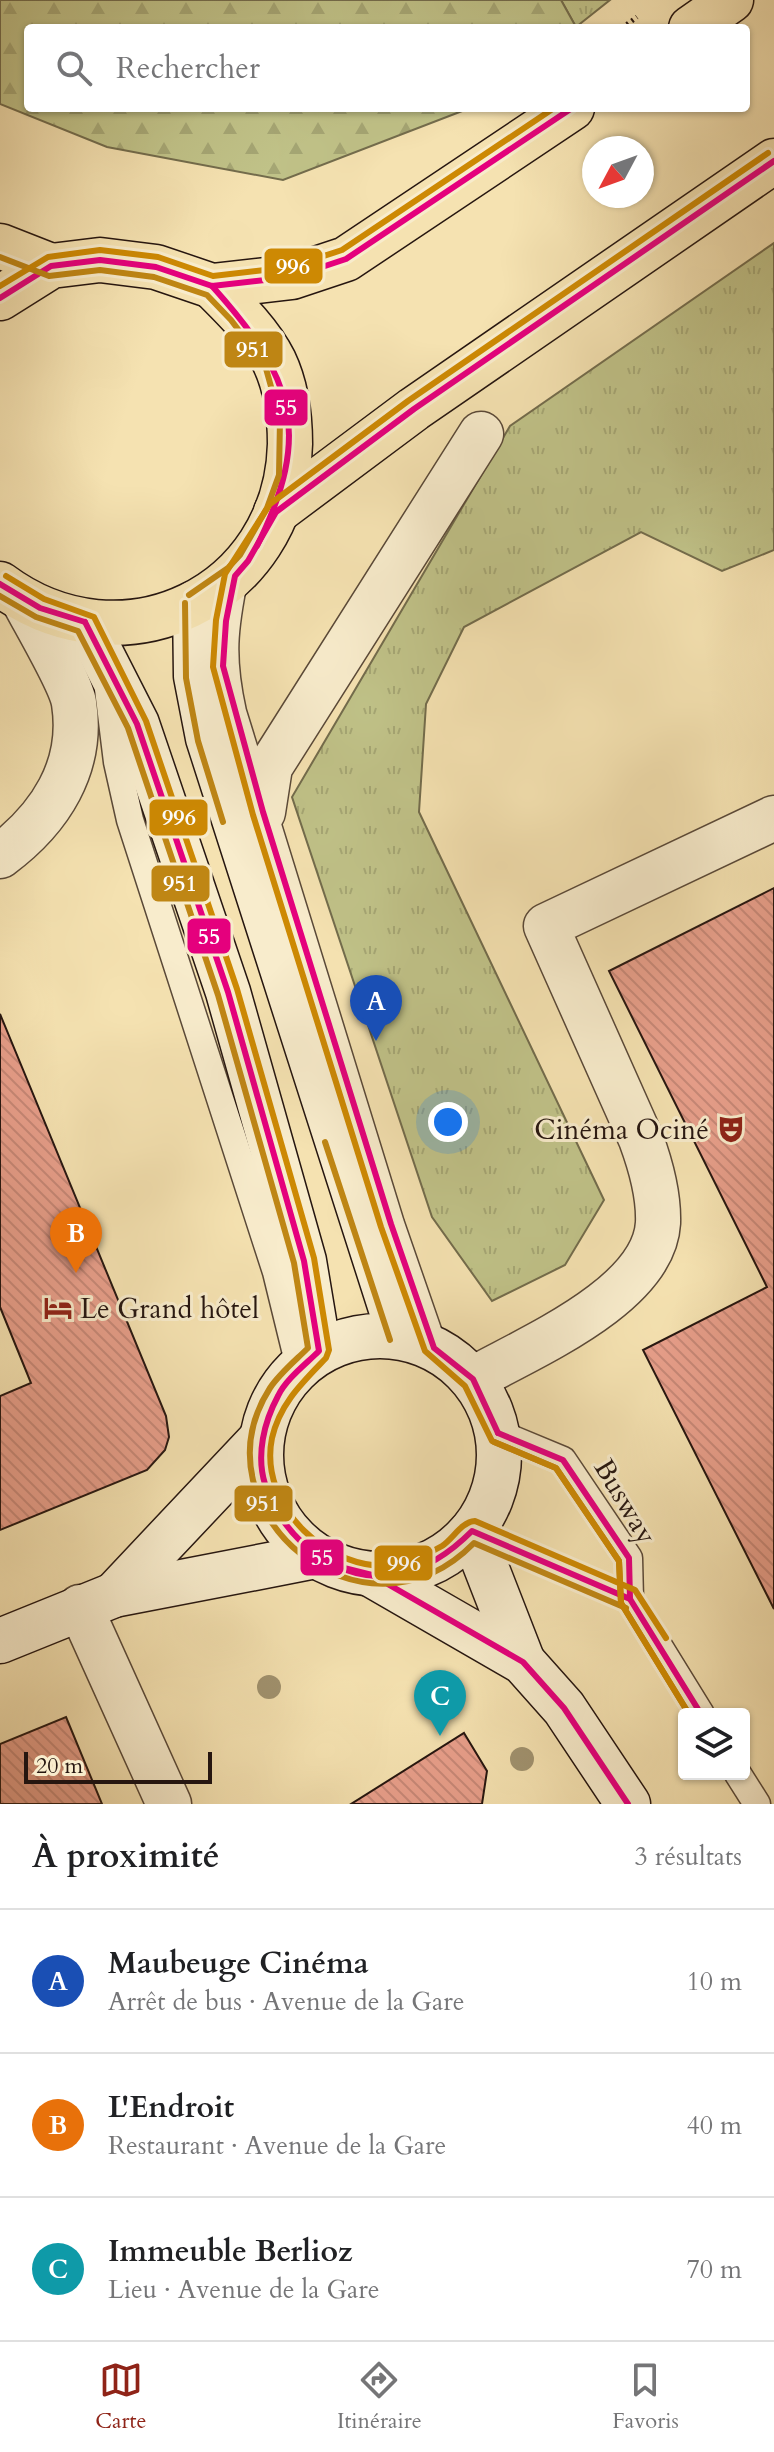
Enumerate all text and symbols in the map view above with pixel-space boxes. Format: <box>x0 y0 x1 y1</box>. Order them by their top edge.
search box <box>24 24 750 112</box>
icon: search <box>52 46 96 90</box>
text: Rechercher <box>116 48 260 89</box>
north arrow <box>582 136 654 208</box>
line badge: 996 <box>263 247 324 285</box>
text: 996 <box>276 252 310 282</box>
line badge: 951 <box>223 330 284 369</box>
text: 951 <box>236 335 270 365</box>
line badge: 55 <box>263 388 309 427</box>
text: 55 <box>275 393 297 423</box>
line badge: 996 <box>148 798 209 837</box>
text: 996 <box>162 803 196 833</box>
line badge: 951 <box>150 864 211 903</box>
text: 951 <box>163 869 197 899</box>
line badge: 55 <box>186 917 232 955</box>
text: 55 <box>198 922 220 952</box>
pin: A <box>350 975 402 1041</box>
your location <box>428 1102 468 1142</box>
place label: Cinéma Ociné <box>534 1111 709 1149</box>
theatre icon: Cinéma Ociné <box>716 1114 746 1144</box>
pin: B <box>50 1207 102 1273</box>
place label: Le Grand hôtel <box>80 1290 259 1328</box>
hotel icon: Le Grand hôtel <box>43 1293 73 1323</box>
street label: Busway <box>585 1452 666 1551</box>
line badge: 951 <box>233 1484 294 1523</box>
text: 951 <box>246 1489 280 1519</box>
line badge: 55 <box>299 1538 345 1577</box>
text: 55 <box>311 1543 333 1573</box>
line badge: 996 <box>373 1544 434 1582</box>
text: 996 <box>387 1549 421 1579</box>
pin: C <box>414 1670 466 1736</box>
map controls <box>678 1708 750 1780</box>
button: layers <box>678 1708 750 1780</box>
scale bar <box>24 1748 212 1784</box>
text: 20 m <box>36 1751 83 1781</box>
text: À proximité <box>32 1833 219 1879</box>
text: 3 résultats <box>634 1839 742 1874</box>
text: Maubeuge Cinéma <box>108 1943 369 1984</box>
text: A <box>48 1964 68 1999</box>
text: 10 m <box>686 1964 742 1999</box>
text: Arrêt de bus · Avenue de la Gare <box>108 1984 464 2019</box>
text: L'Endroit <box>108 2087 234 2128</box>
text: B <box>49 2108 67 2143</box>
text: 40 m <box>686 2108 742 2143</box>
text: Restaurant · Avenue de la Gare <box>108 2128 446 2163</box>
text: Immeuble Berlioz <box>108 2231 353 2272</box>
text: C <box>48 2252 68 2287</box>
text: 70 m <box>686 2252 742 2287</box>
text: Lieu · Avenue de la Gare <box>108 2272 380 2307</box>
tab: Carte <box>95 2358 146 2436</box>
tab: Itinéraire <box>337 2358 422 2436</box>
tab: Favoris <box>612 2358 679 2436</box>

